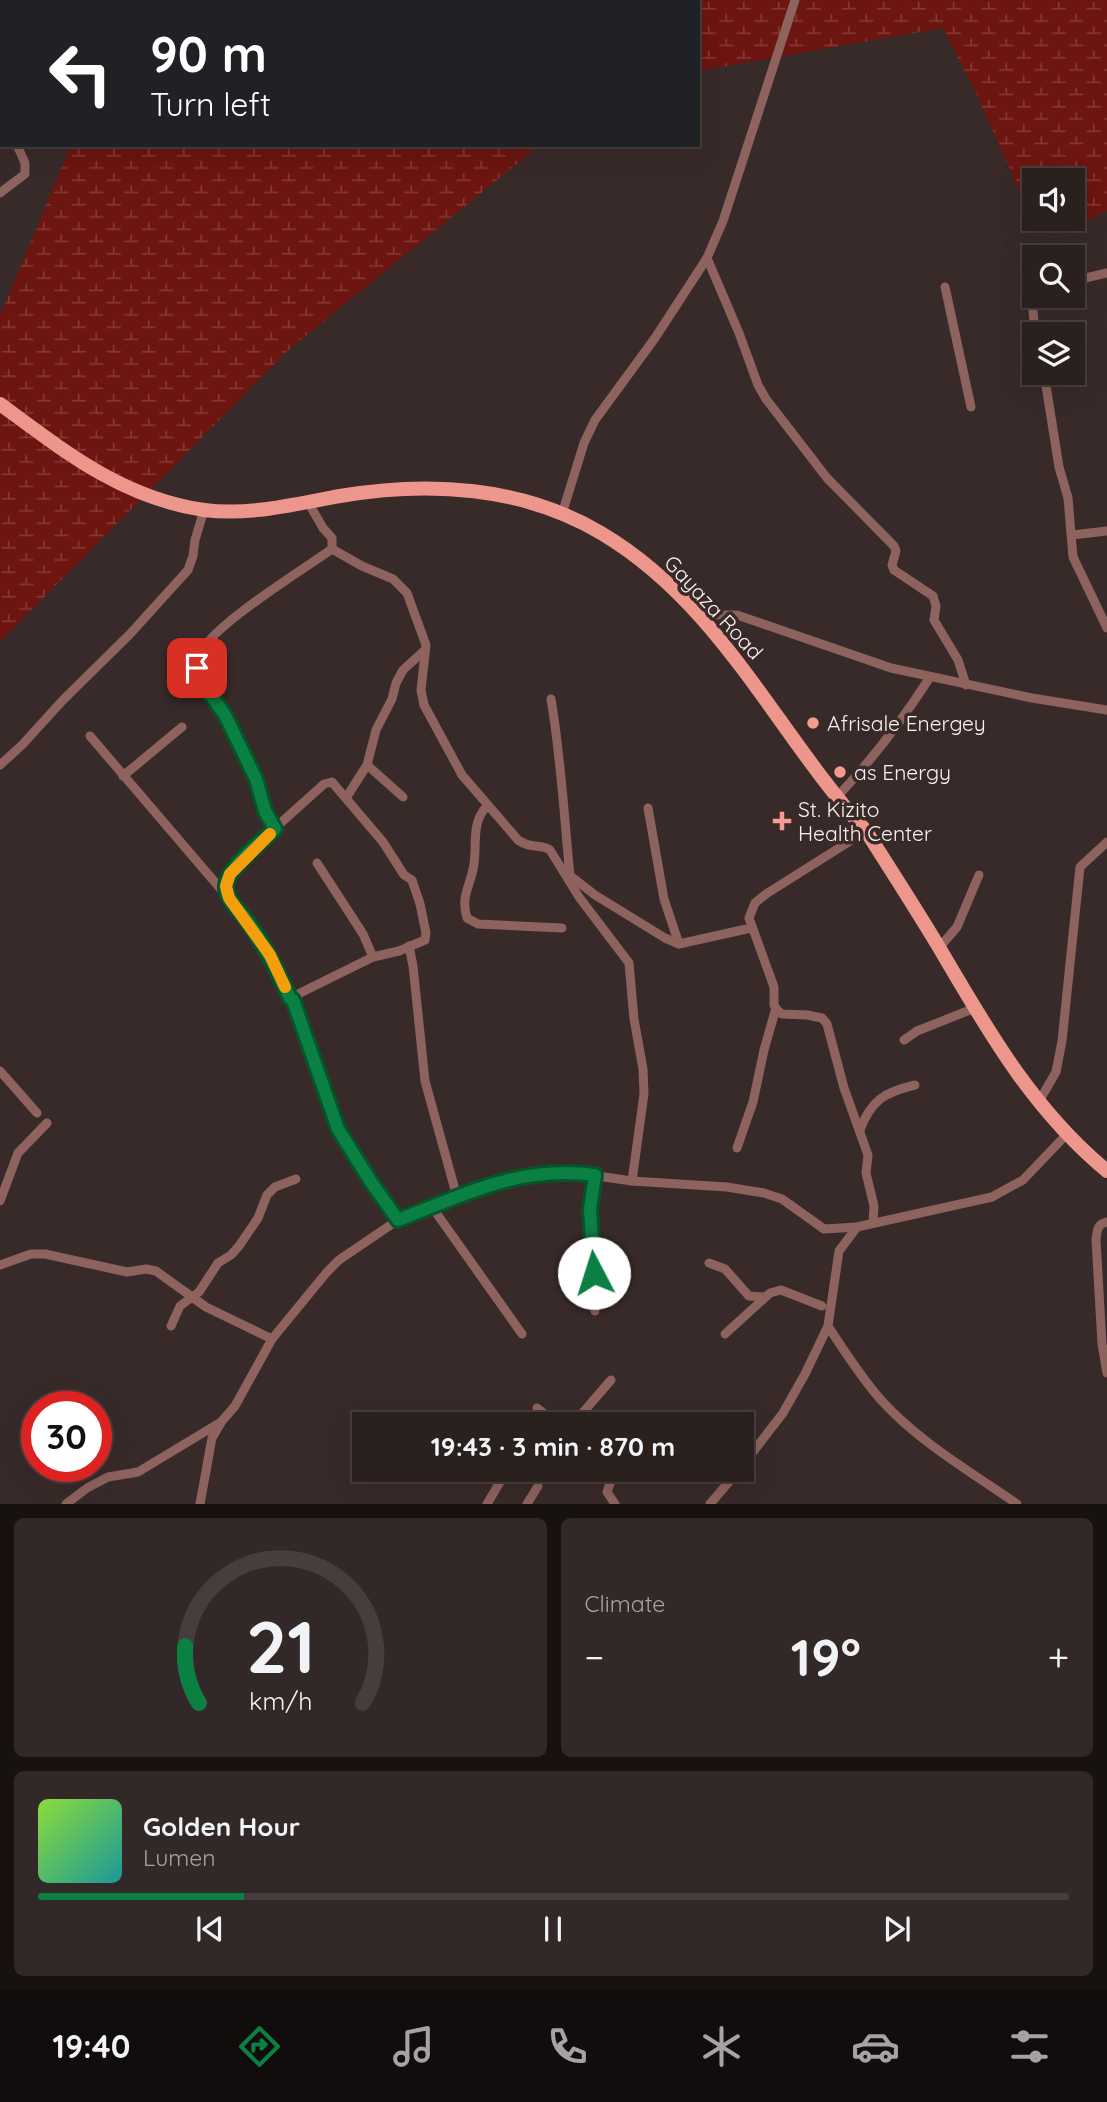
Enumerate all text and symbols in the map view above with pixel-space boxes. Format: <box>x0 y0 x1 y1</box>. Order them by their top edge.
text: 90 m <box>150 23 267 84</box>
icon: left <box>35 28 126 119</box>
text: Turn left <box>150 84 271 124</box>
map controls <box>1022 168 1085 385</box>
button: sound <box>1022 168 1085 231</box>
button: search <box>1022 245 1085 308</box>
button: layers <box>1022 322 1085 385</box>
street label: Gayaza Road <box>659 550 769 664</box>
pin <box>167 638 227 698</box>
icon: arrive <box>178 649 216 687</box>
place label: Afrisale Energey <box>827 710 986 736</box>
marker: Afrisale Energey <box>805 715 821 731</box>
place label: as Energy <box>854 759 951 785</box>
marker: as Energy <box>832 764 848 780</box>
place label: St. Kizito Health Center <box>798 796 932 846</box>
marker: St. Kizito Health Center <box>772 811 792 831</box>
position arrow <box>557 1236 631 1310</box>
speed limit sign: 30 <box>21 1391 112 1482</box>
text: 19:43 · 3 min · 870 m <box>431 1430 675 1463</box>
text: Climate <box>585 1589 665 1618</box>
text: 21 <box>245 1601 315 1692</box>
text: 19° <box>791 1624 861 1689</box>
text: − <box>585 1633 604 1681</box>
text: + <box>1048 1633 1069 1681</box>
text: km/h <box>249 1685 312 1716</box>
text: Golden Hour <box>143 1810 300 1843</box>
text: Lumen <box>143 1843 216 1872</box>
icon: previous <box>191 1910 229 1948</box>
icon: pause <box>534 1910 572 1948</box>
icon: next <box>878 1910 916 1948</box>
icon: directions <box>235 2022 284 2071</box>
icon: music <box>389 2022 438 2071</box>
icon: phone <box>543 2022 592 2071</box>
icon: climate <box>697 2022 746 2071</box>
icon: car <box>851 2022 900 2071</box>
icon: filters <box>1005 2022 1054 2071</box>
text: 19:40 <box>53 2026 130 2066</box>

